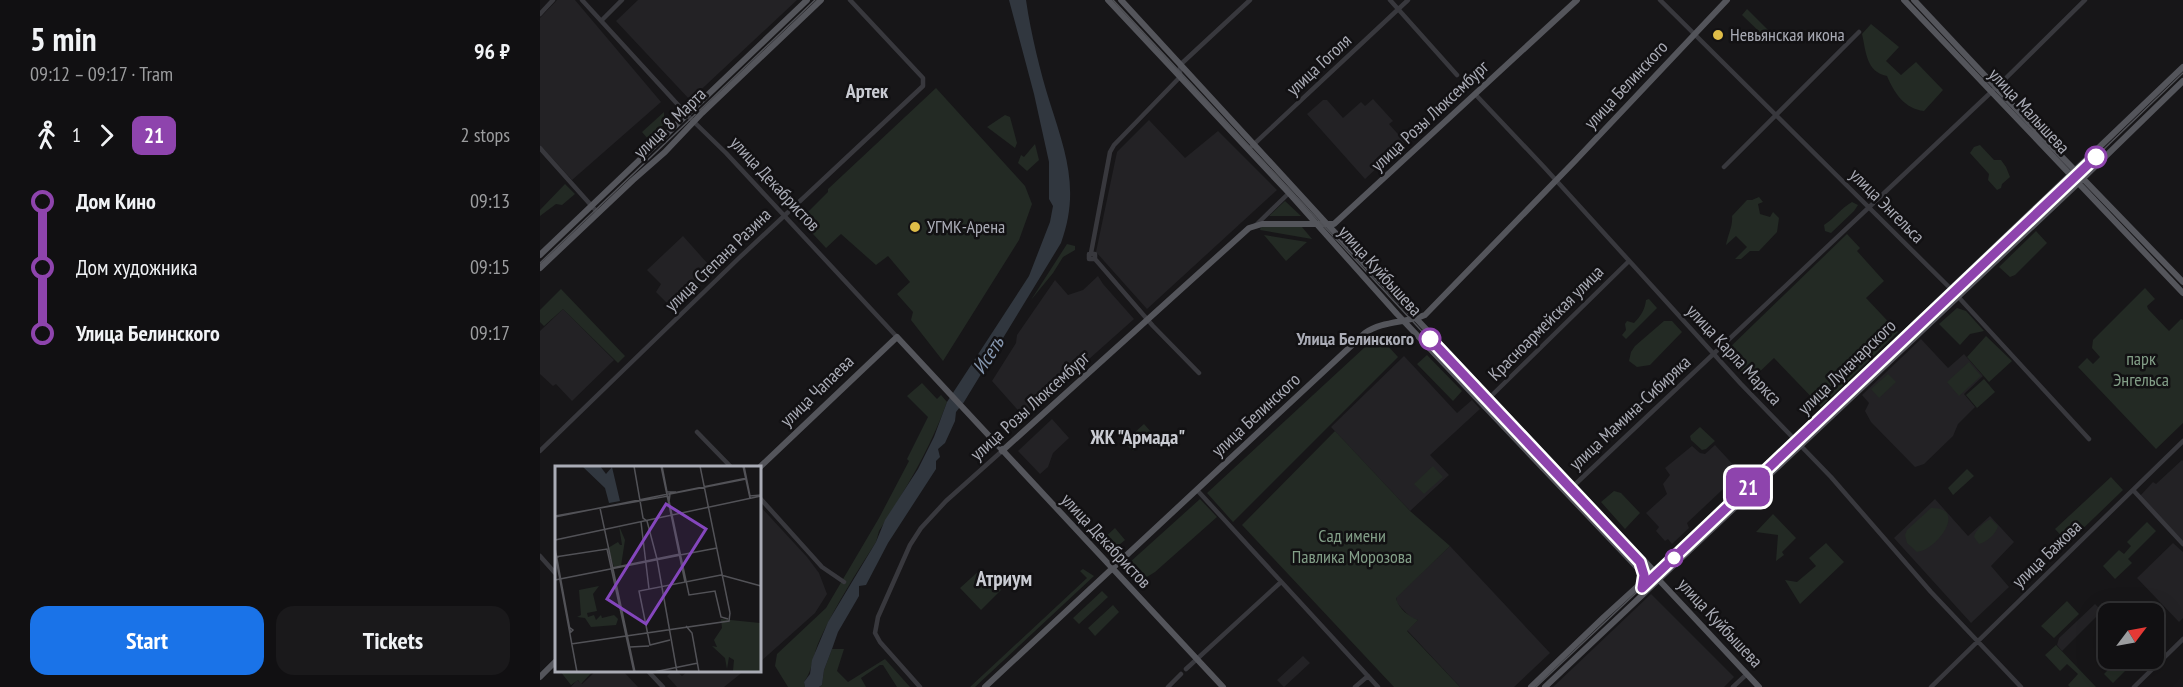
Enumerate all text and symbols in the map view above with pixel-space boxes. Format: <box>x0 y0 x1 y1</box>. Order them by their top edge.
text: 5 min <box>30 17 97 60</box>
place label: Невьянская икона <box>1730 23 1845 46</box>
marker: Невьянская икона <box>1711 28 1725 42</box>
street label: улица Гоголя <box>1281 29 1356 100</box>
street label: улица Белинского <box>1579 35 1673 134</box>
text: 96 ₽ <box>474 37 510 65</box>
street label: улица Розы Люксембург <box>1366 55 1494 176</box>
text: 09:12 – 09:17 · Tram <box>30 61 173 87</box>
street label: улица Малышева <box>1984 63 2075 158</box>
district label: Артек <box>845 78 889 104</box>
street label: улица 8 Марта <box>629 82 711 163</box>
icon: walk <box>30 119 63 152</box>
icon: forward <box>90 119 123 152</box>
text: 1 <box>72 122 81 148</box>
text: 21 <box>144 122 164 149</box>
text: 2 stops <box>461 122 510 148</box>
street label: улица Декабристов <box>725 131 825 236</box>
unlabelled marker <box>2085 146 2107 168</box>
street label: улица Энгельса <box>1845 163 1930 248</box>
text: Дом Кино <box>76 187 156 215</box>
text: 09:13 <box>470 188 510 214</box>
street label: улица Степана Разина <box>660 203 776 316</box>
place label: УГМК-Арена <box>927 215 1005 238</box>
marker: УГМК-Арена <box>908 220 922 234</box>
street label: улица Куйбышева <box>1334 221 1427 321</box>
text: Дом художника <box>76 253 197 281</box>
text: 09:15 <box>470 254 510 280</box>
street label: Красноармейская улица <box>1483 260 1608 385</box>
street label: улица Карла Маркса <box>1682 299 1787 410</box>
street label: улица Луначарского <box>1793 314 1901 419</box>
text: Улица Белинского <box>76 319 220 347</box>
text: 09:17 <box>470 320 510 346</box>
place label: Улица Белинского <box>1295 327 1414 350</box>
marker: Улица Белинского <box>1419 328 1441 350</box>
water label: Исеть <box>966 330 1011 379</box>
street label: улица Розы Люксембург <box>965 346 1095 465</box>
park label: парк Энгельса <box>2113 347 2169 391</box>
street label: улица Чапаева <box>775 350 858 431</box>
street label: улица Мамина-Сибиряка <box>1564 350 1695 475</box>
street label: улица Белинского <box>1207 368 1305 462</box>
district label: ЖК "Армада" <box>1090 424 1185 450</box>
inset map <box>555 466 760 672</box>
line badge: 21 <box>1721 468 1775 506</box>
text: 21 <box>1738 474 1758 501</box>
street label: улица Декабристов <box>1056 488 1156 593</box>
street label: улица Бажова <box>2007 515 2086 592</box>
park label: Сад имени Павлика Морозова <box>1292 524 1412 568</box>
unlabelled marker <box>1665 549 1683 567</box>
district label: Атриум <box>975 565 1032 592</box>
street label: улица Куйбышева <box>1673 573 1768 672</box>
north arrow <box>2098 603 2164 669</box>
map controls <box>2098 603 2164 669</box>
button: Start <box>30 606 264 675</box>
button: Tickets <box>276 606 510 675</box>

